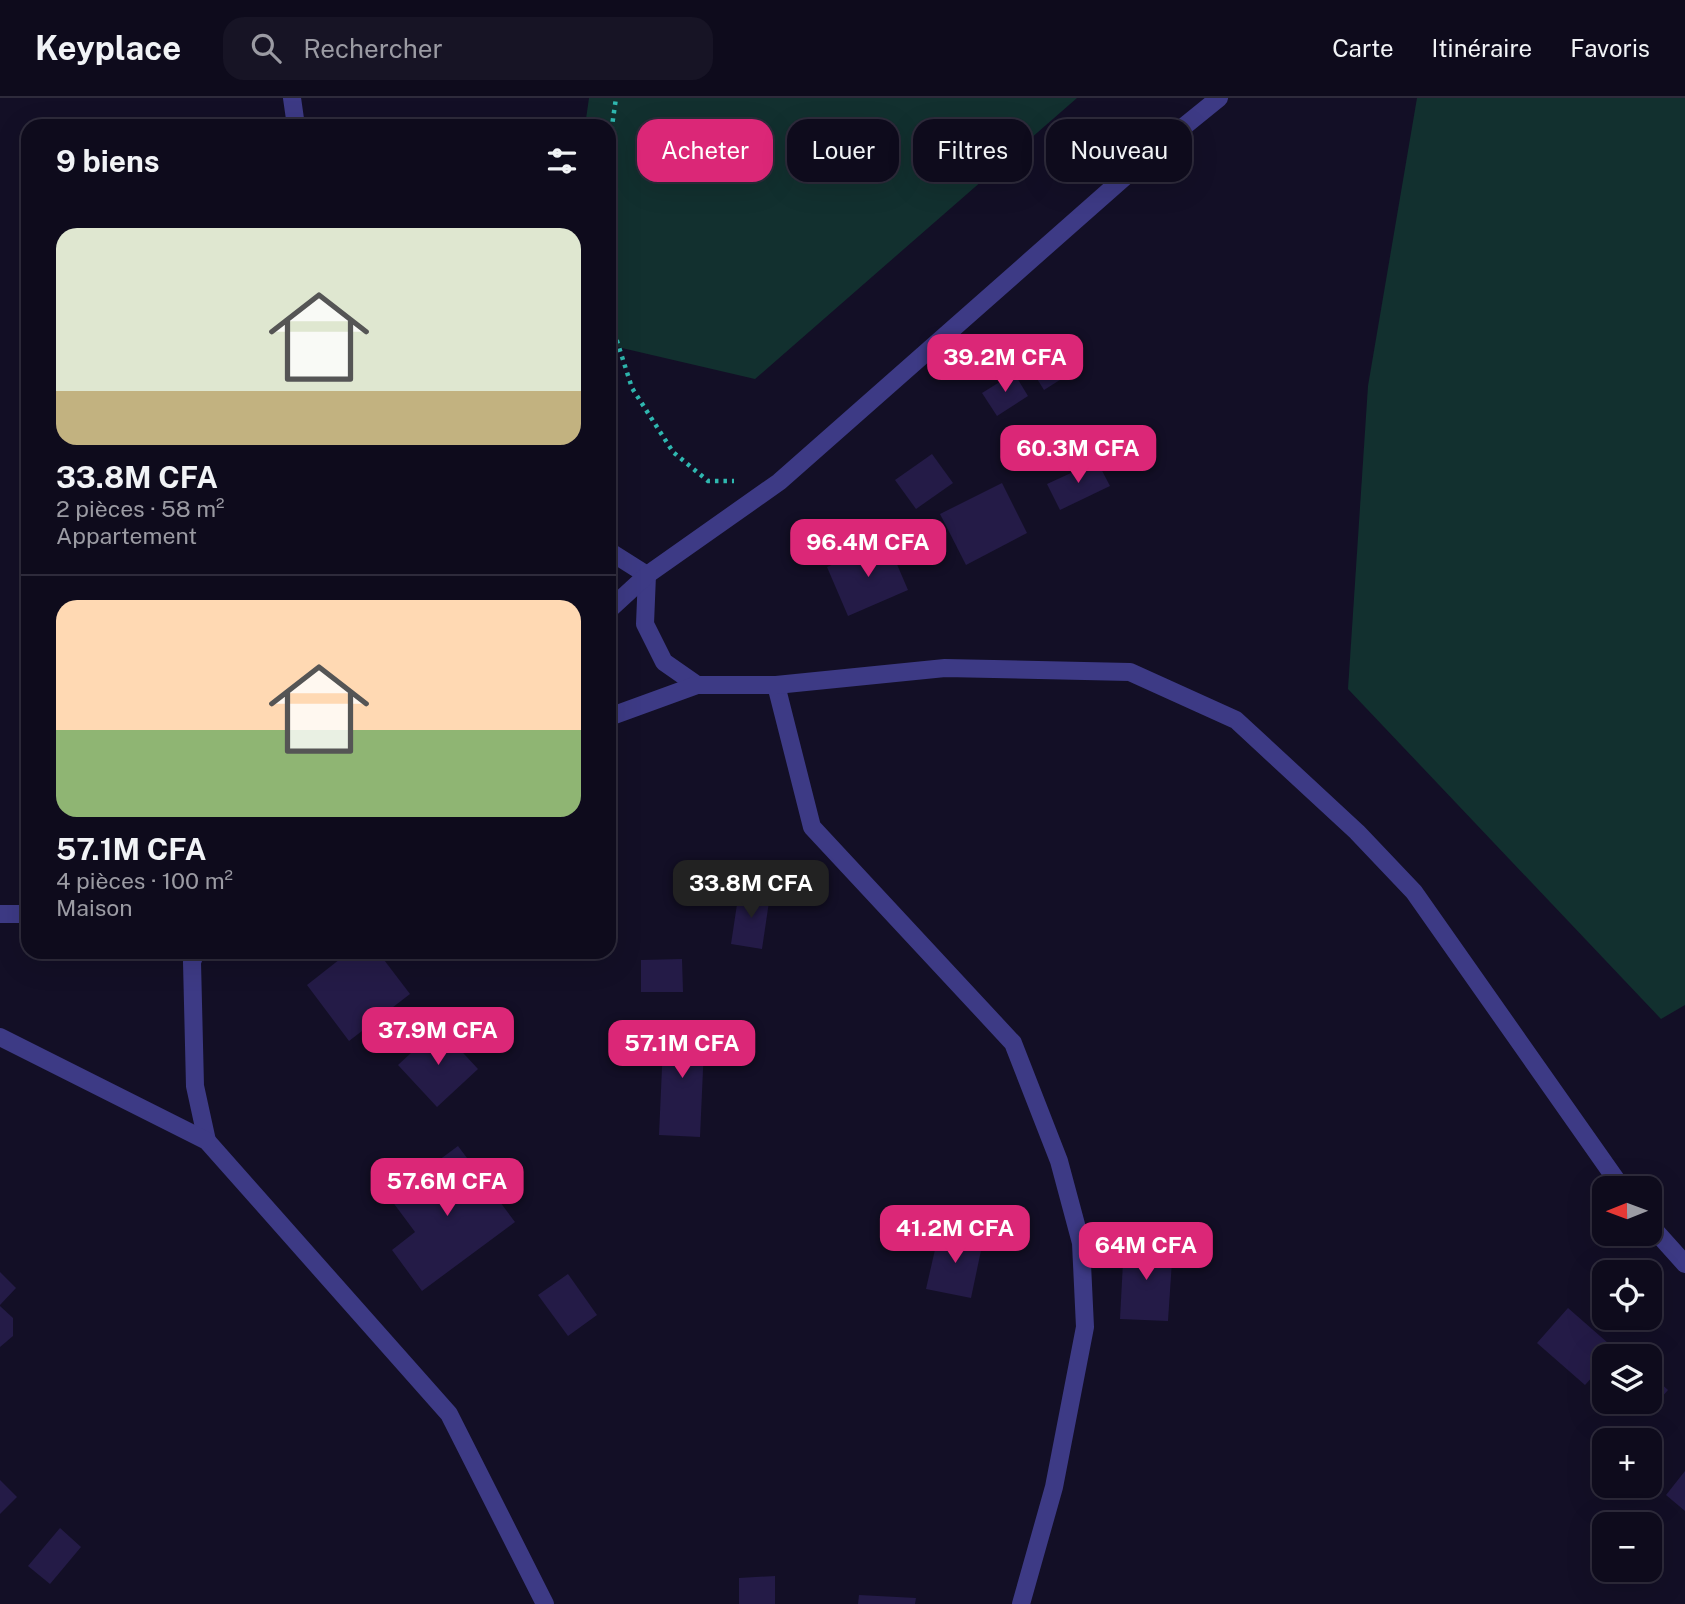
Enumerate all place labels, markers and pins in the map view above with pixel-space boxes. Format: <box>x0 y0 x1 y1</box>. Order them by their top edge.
pin: 39.2M CFA <box>925 334 1085 394</box>
pin: 60.3M CFA <box>998 426 1158 485</box>
pin: 96.4M CFA <box>788 519 948 579</box>
pin: 33.8M CFA <box>671 860 831 920</box>
pin: 37.9M CFA <box>358 1007 518 1067</box>
pin: 57.1M CFA <box>602 1020 762 1080</box>
pin: 57.6M CFA <box>367 1158 527 1218</box>
pin: 41.2M CFA <box>875 1206 1035 1265</box>
pin: 64M CFA <box>1081 1222 1211 1282</box>

